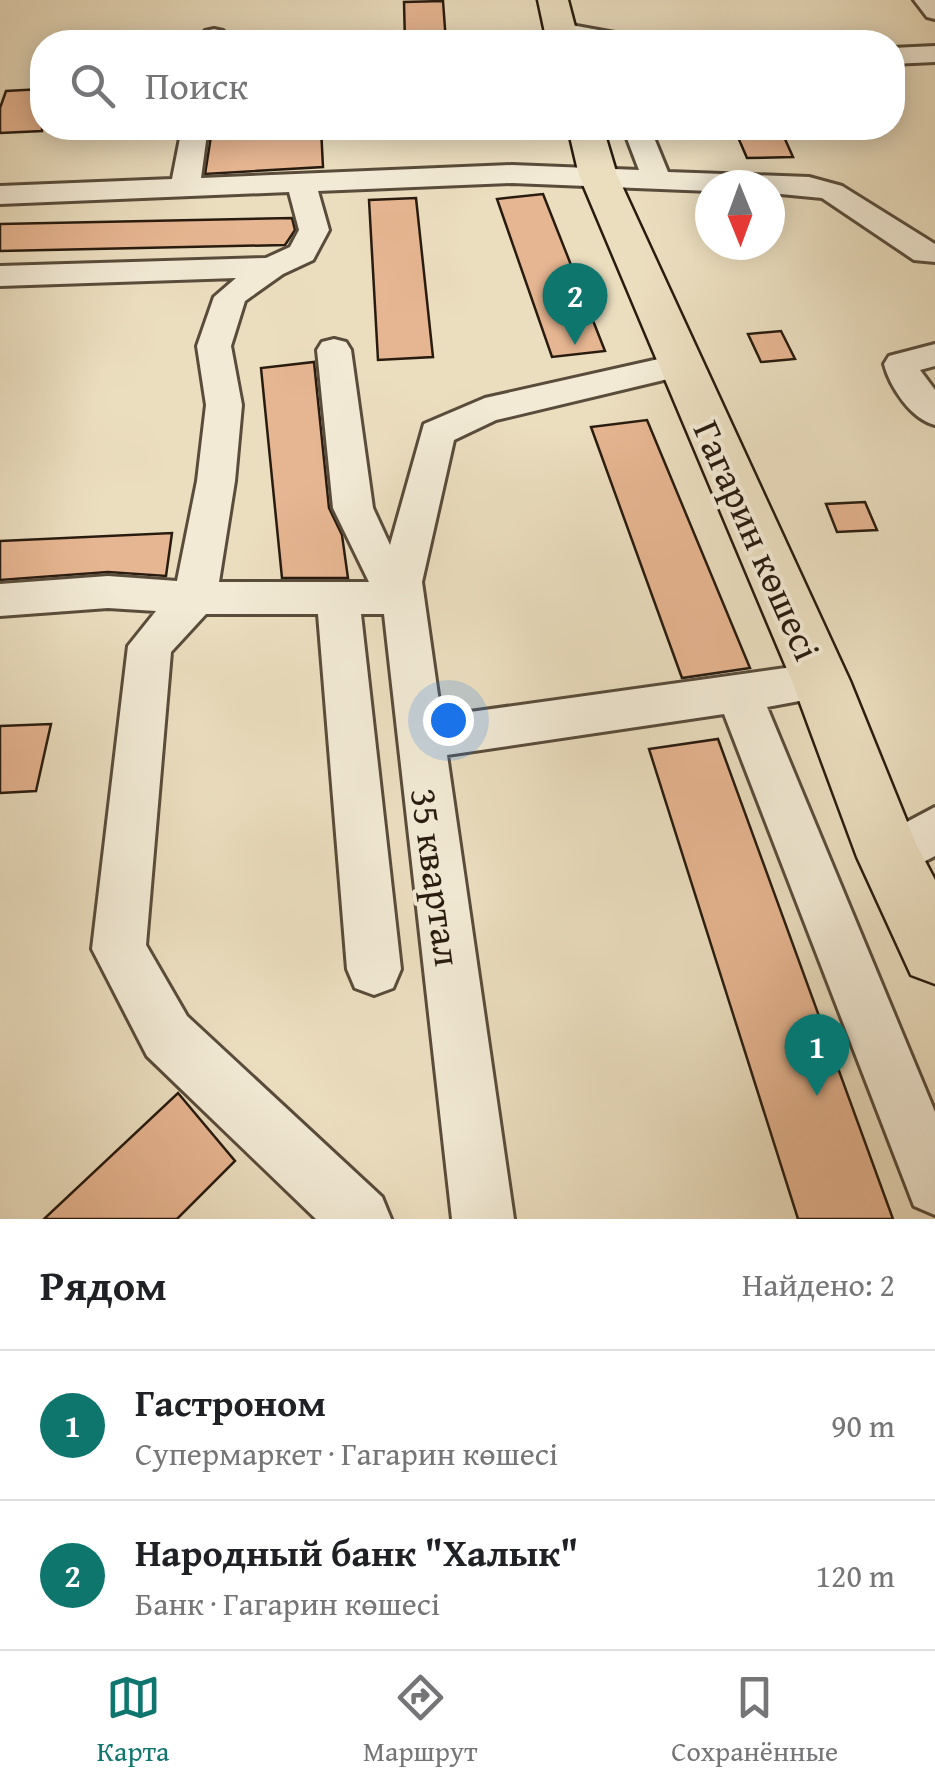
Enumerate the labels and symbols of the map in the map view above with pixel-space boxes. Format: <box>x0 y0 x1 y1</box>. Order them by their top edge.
north arrow <box>695 170 785 260</box>
pin: 2 <box>542 262 608 345</box>
street label: Гагарин көшесі <box>680 411 836 669</box>
your location <box>423 695 474 746</box>
street label: 35 квартал <box>397 784 477 970</box>
pin: 1 <box>784 1014 850 1096</box>

